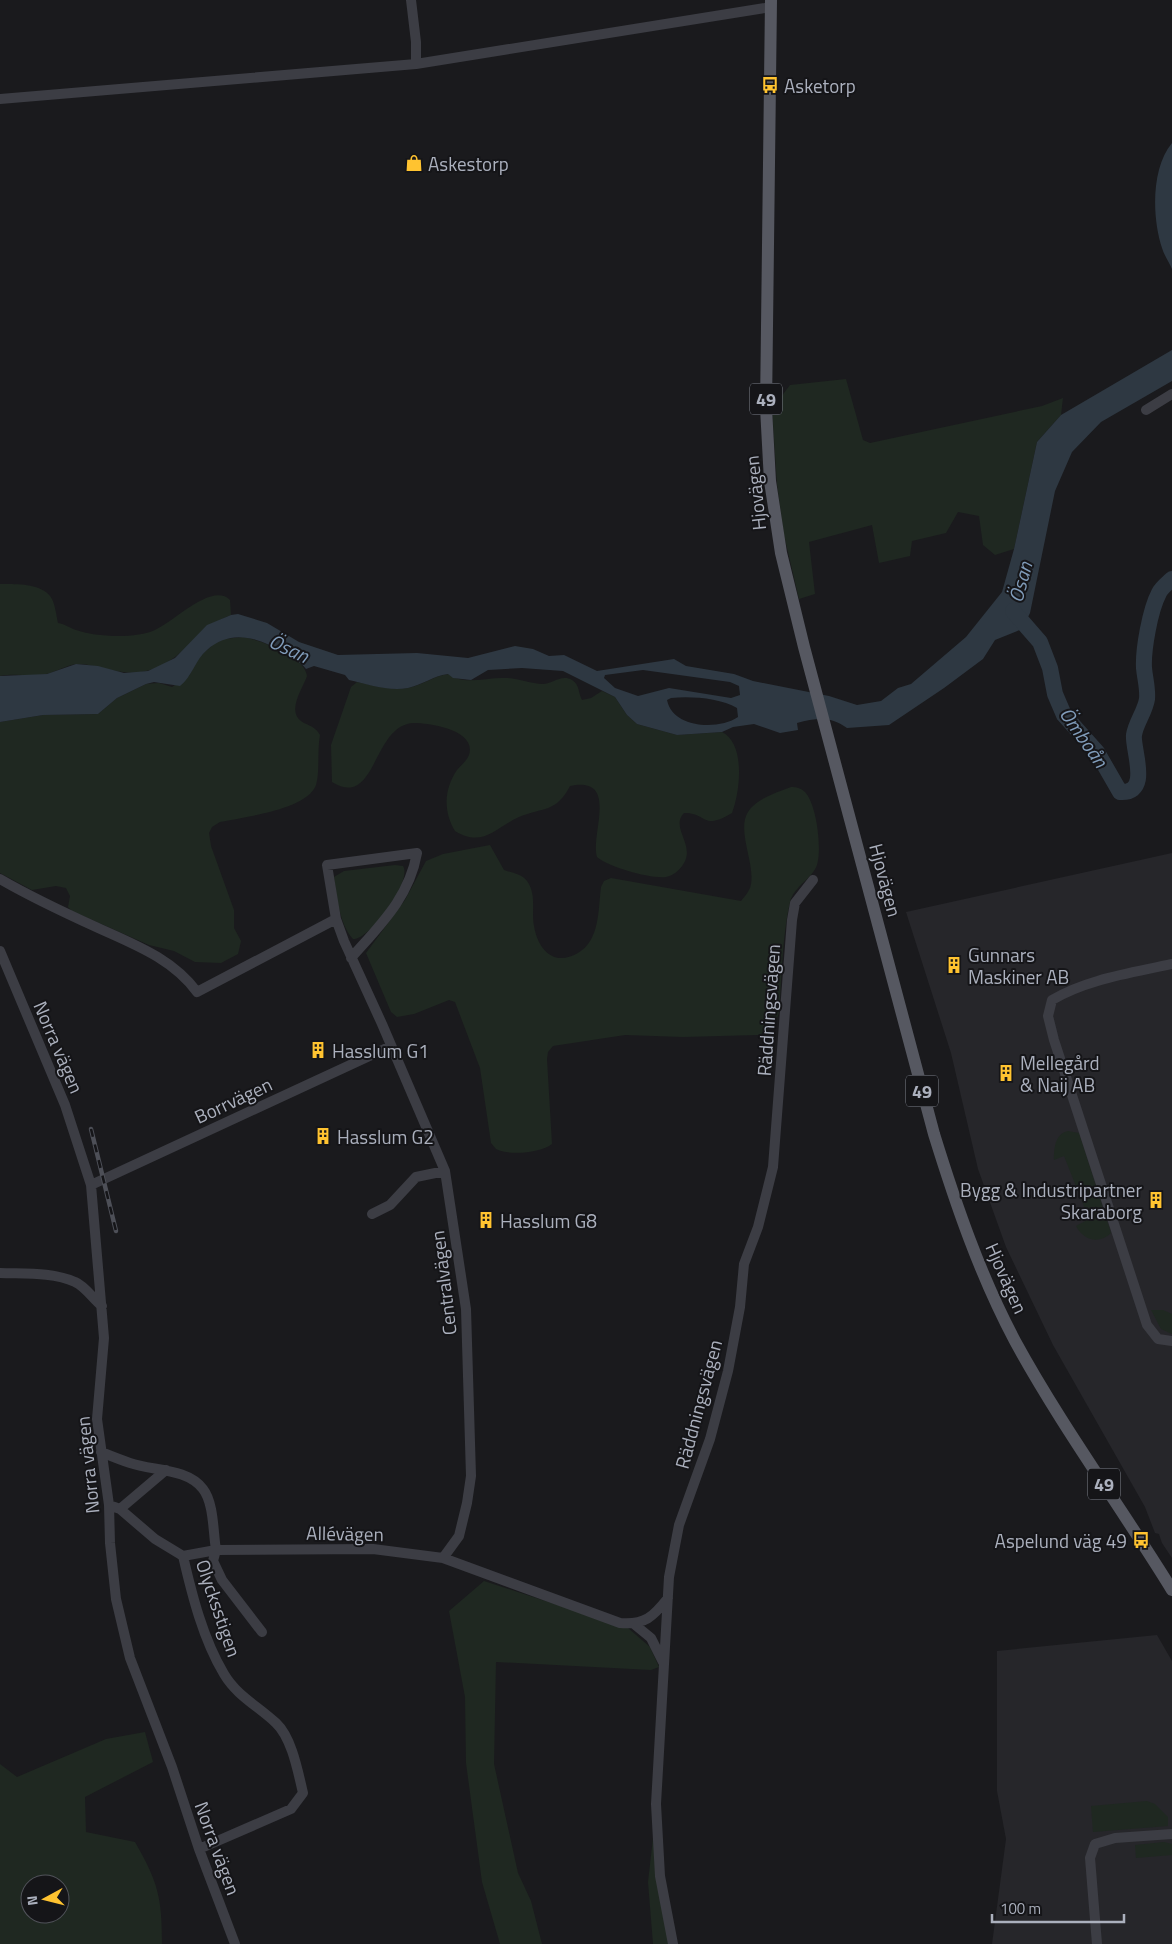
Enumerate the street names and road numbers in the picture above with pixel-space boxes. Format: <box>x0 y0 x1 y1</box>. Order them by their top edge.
road number: 49 <box>750 384 782 414</box>
street label: Hjovägen <box>737 454 773 532</box>
street label: Hjovägen <box>862 840 910 920</box>
street label: Räddningsvägen <box>749 943 787 1077</box>
street label: Norra vägen <box>27 996 91 1098</box>
street label: Borrvägen <box>189 1069 277 1131</box>
road number: 49 <box>906 1076 938 1106</box>
street label: Centralvägen <box>422 1229 464 1337</box>
street label: Hjovägen <box>979 1238 1035 1318</box>
street label: Räddningsvägen <box>667 1336 729 1472</box>
street label: Norra vägen <box>67 1415 107 1515</box>
road number: 49 <box>1088 1468 1120 1500</box>
street label: Allévägen <box>306 1518 384 1548</box>
street label: Olycksstigen <box>189 1555 249 1661</box>
street label: Norra vägen <box>188 1797 248 1899</box>

